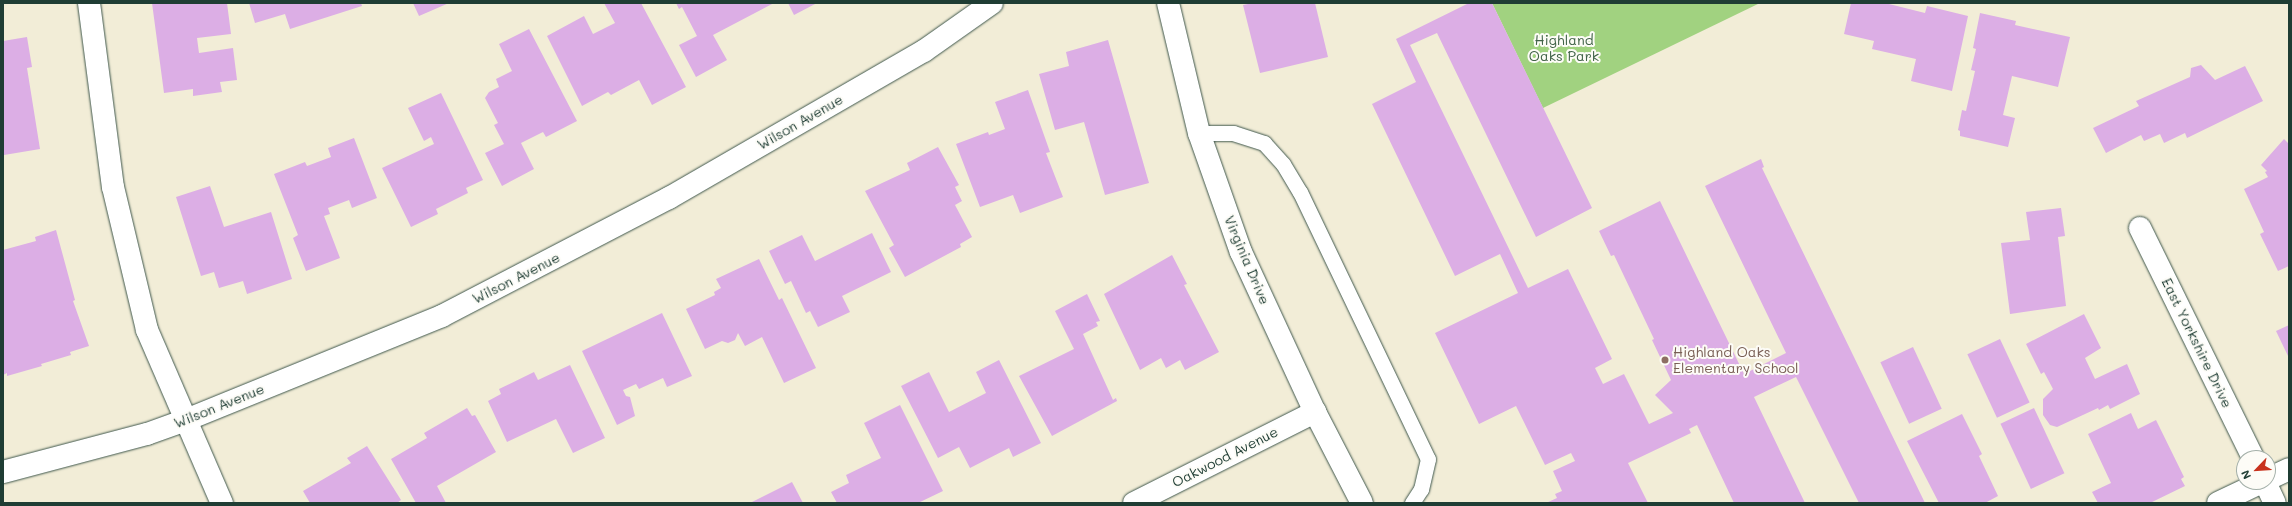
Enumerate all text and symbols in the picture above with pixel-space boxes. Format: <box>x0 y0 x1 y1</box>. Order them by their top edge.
park label: Highland Oaks Park <box>1529 32 1599 64</box>
street label: Wilson Avenue <box>754 91 846 153</box>
street label: Virginia Drive <box>1221 213 1273 307</box>
street label: Wilson Avenue <box>469 249 563 307</box>
street label: East Yorkshire Drive <box>2158 275 2236 411</box>
place label: Highland Oaks Elementary School <box>1673 344 1799 376</box>
marker: Highland Oaks Elementary School <box>1660 355 1670 365</box>
street label: Wilson Avenue <box>171 380 267 432</box>
street label: Oakwood Avenue <box>1169 423 1281 491</box>
north arrow <box>2236 450 2276 490</box>
text: N <box>2237 468 2254 482</box>

